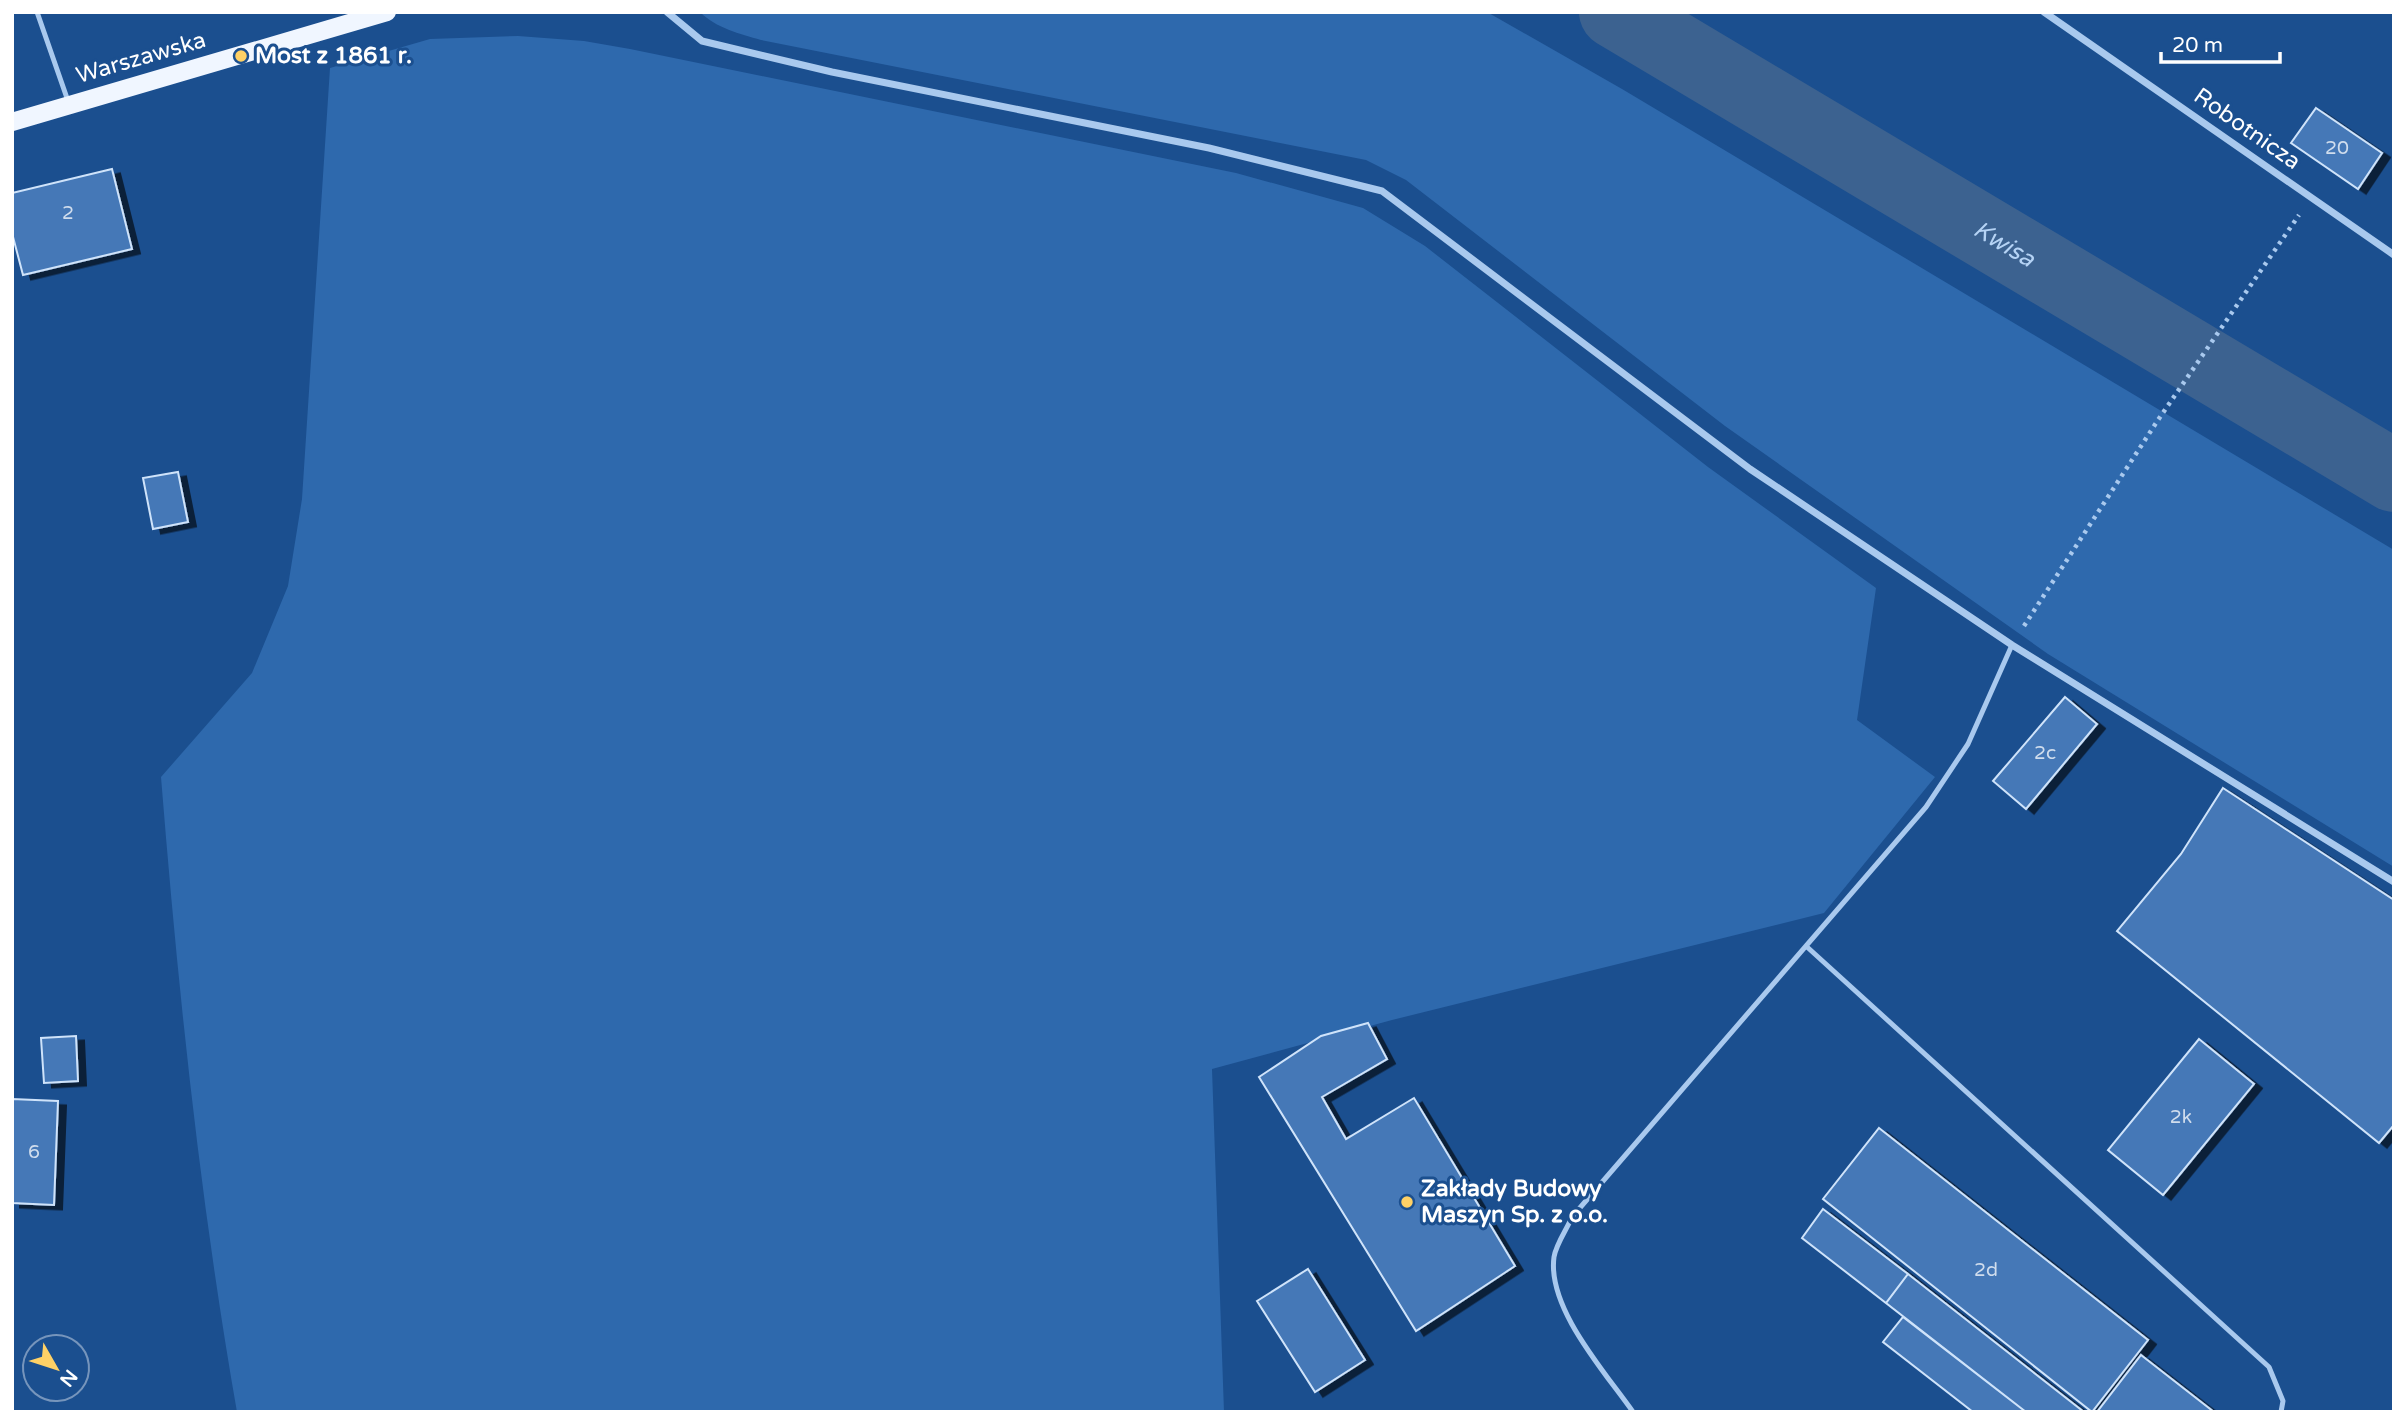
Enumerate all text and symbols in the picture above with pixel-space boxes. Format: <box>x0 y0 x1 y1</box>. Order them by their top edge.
scale bar <box>2161 21 2280 65</box>
street label: Warszawska <box>73 26 209 90</box>
text: 20 m <box>2172 33 2223 58</box>
place label: Most z 1861 r. <box>255 42 412 70</box>
marker: Most z 1861 r. <box>233 48 249 64</box>
street label: Robotnicza <box>2188 82 2306 176</box>
house number: 20 <box>2325 137 2349 159</box>
house number: 2 <box>62 202 74 224</box>
water label: Kwisa <box>1968 214 2040 273</box>
house number: 2c <box>2034 742 2056 764</box>
house number: 2k <box>2170 1106 2192 1128</box>
house number: 6 <box>28 1141 40 1163</box>
place label: Zakłady Budowy Maszyn Sp. z o.o. <box>1421 1175 1608 1229</box>
marker: Zakłady Budowy Maszyn Sp. z o.o. <box>1399 1194 1415 1210</box>
house number: 2d <box>1974 1259 1998 1281</box>
north arrow <box>21 1333 91 1403</box>
text: N <box>55 1365 82 1391</box>

